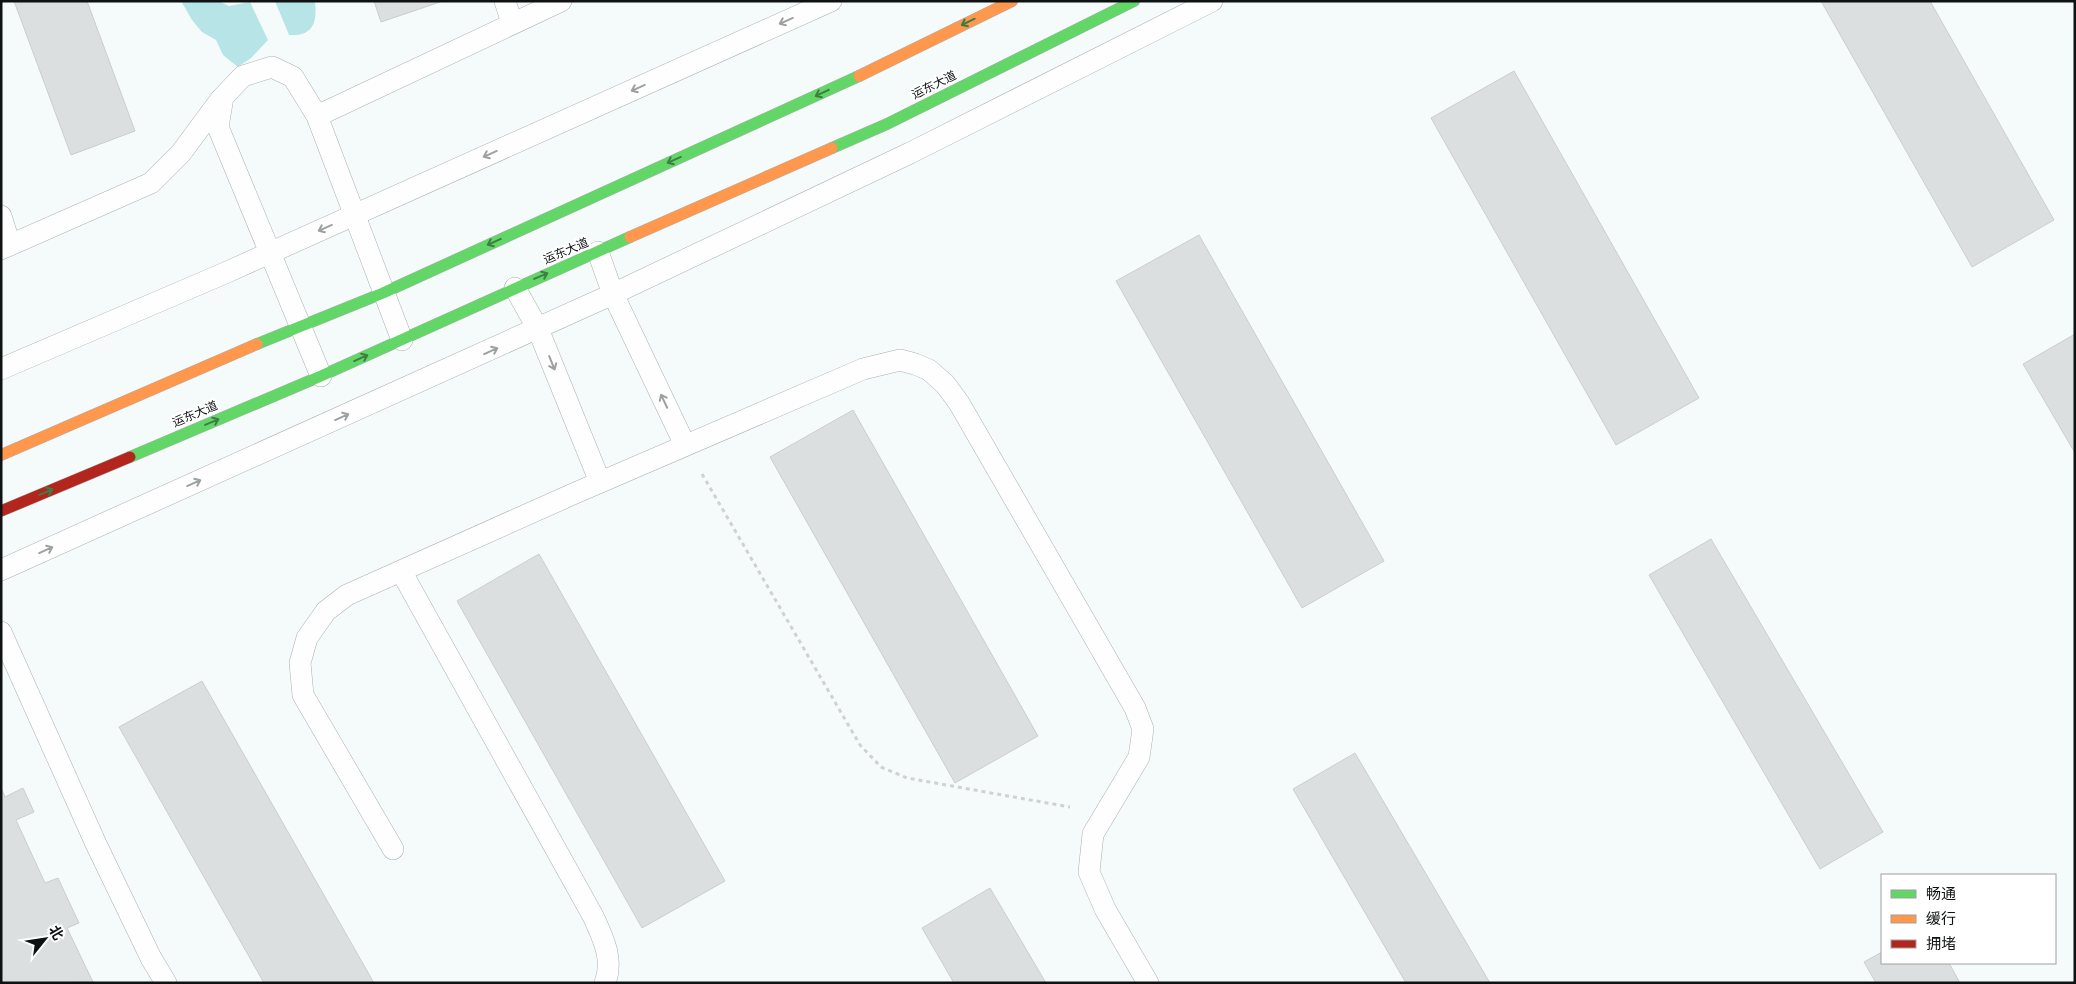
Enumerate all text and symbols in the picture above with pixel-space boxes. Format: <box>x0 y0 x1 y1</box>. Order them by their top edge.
one-way arrow <box>779 17 794 27</box>
one-way arrow <box>961 18 976 28</box>
street label: 运东大道 <box>909 68 959 102</box>
one-way arrow <box>631 83 646 93</box>
one-way arrow <box>815 89 830 98</box>
one-way arrow <box>483 150 498 160</box>
one-way arrow <box>667 156 682 166</box>
one-way arrow <box>318 223 333 233</box>
street label: 运东大道 <box>541 235 591 267</box>
one-way arrow <box>487 238 502 248</box>
one-way arrow <box>533 271 548 281</box>
one-way arrow <box>483 345 498 355</box>
one-way arrow <box>353 353 368 362</box>
one-way arrow <box>547 355 557 370</box>
one-way arrow <box>659 394 668 409</box>
street label: 运东大道 <box>170 398 220 430</box>
one-way arrow <box>334 412 349 421</box>
one-way arrow <box>204 417 219 427</box>
one-way arrow <box>186 478 201 488</box>
one-way arrow <box>38 487 53 496</box>
one-way arrow <box>38 544 53 554</box>
legend <box>1881 874 2056 964</box>
text: 畅通 <box>1926 885 1956 902</box>
text: 缓行 <box>1926 910 1956 927</box>
north arrow <box>20 914 70 964</box>
text: 北 <box>46 922 67 943</box>
text: 拥堵 <box>1926 935 1956 952</box>

